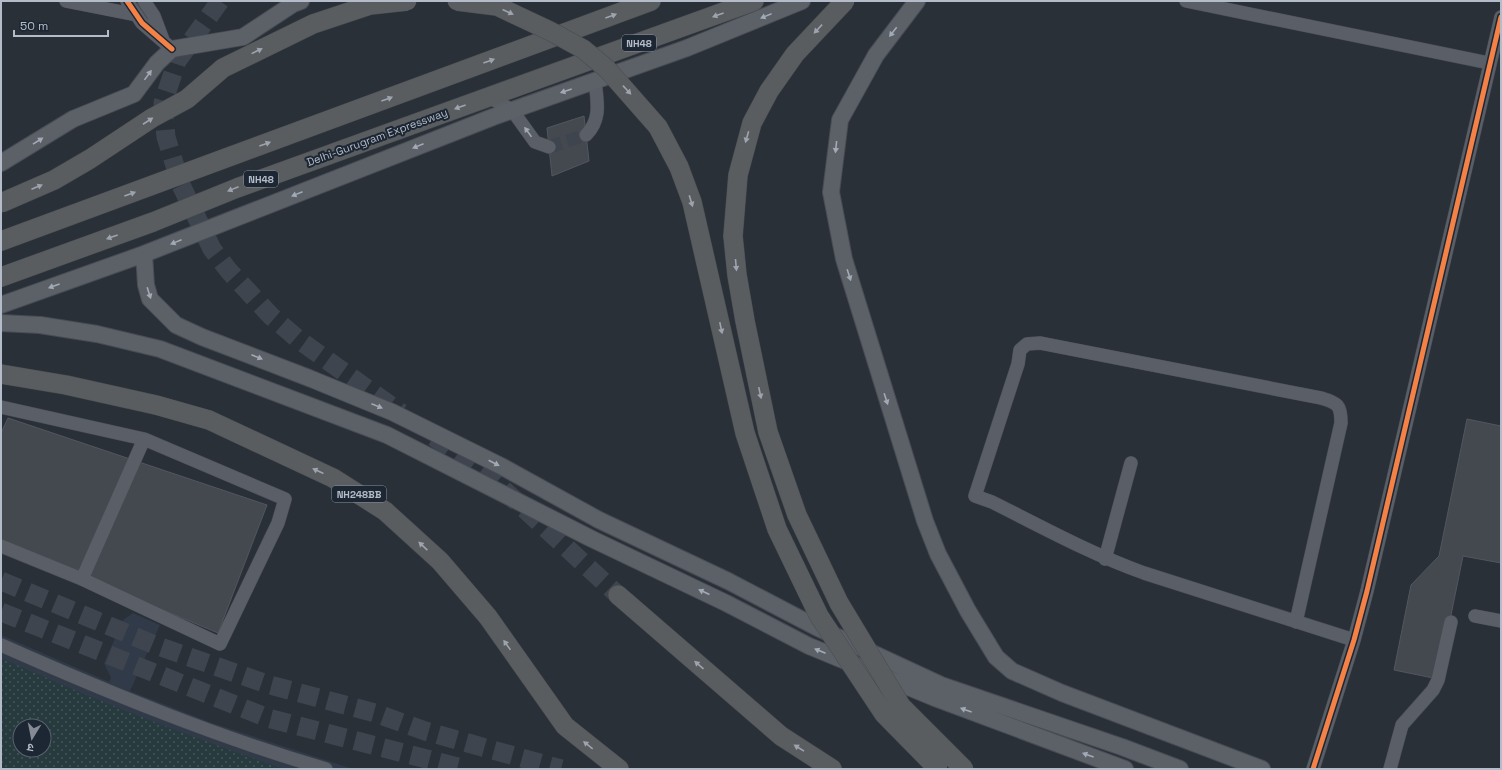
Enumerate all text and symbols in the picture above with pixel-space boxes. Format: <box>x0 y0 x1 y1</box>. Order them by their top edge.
one-way arrow <box>503 9 515 15</box>
scale bar <box>14 12 108 38</box>
one-way arrow <box>605 12 617 18</box>
one-way arrow <box>712 13 724 19</box>
one-way arrow <box>759 13 771 19</box>
text: 50 m <box>20 18 48 34</box>
one-way arrow <box>813 24 823 34</box>
one-way arrow <box>889 27 897 38</box>
road number: NH48 <box>622 35 656 51</box>
one-way arrow <box>252 48 263 54</box>
one-way arrow <box>483 57 495 63</box>
one-way arrow <box>144 70 152 80</box>
one-way arrow <box>622 85 632 95</box>
one-way arrow <box>559 88 571 94</box>
one-way arrow <box>381 95 393 101</box>
street label: Delhi-Gurugram Expressway <box>305 105 449 169</box>
one-way arrow <box>454 105 466 111</box>
one-way arrow <box>142 117 154 124</box>
one-way arrow <box>524 127 532 138</box>
one-way arrow <box>744 131 750 143</box>
one-way arrow <box>32 137 44 144</box>
one-way arrow <box>259 140 271 146</box>
one-way arrow <box>833 141 839 153</box>
one-way arrow <box>411 144 423 150</box>
road number: NH48 <box>244 171 278 187</box>
one-way arrow <box>31 184 43 190</box>
one-way arrow <box>226 187 238 193</box>
one-way arrow <box>124 190 136 196</box>
one-way arrow <box>292 191 303 197</box>
one-way arrow <box>689 196 695 208</box>
one-way arrow <box>105 235 117 241</box>
one-way arrow <box>170 239 182 245</box>
one-way arrow <box>733 259 739 271</box>
one-way arrow <box>846 269 852 281</box>
one-way arrow <box>47 283 59 289</box>
one-way arrow <box>146 287 152 299</box>
one-way arrow <box>719 322 725 334</box>
one-way arrow <box>251 355 263 361</box>
one-way arrow <box>758 387 764 399</box>
one-way arrow <box>883 394 889 406</box>
one-way arrow <box>372 403 383 409</box>
one-way arrow <box>488 460 500 466</box>
one-way arrow <box>312 468 324 474</box>
road number: NH248BB <box>332 486 386 502</box>
one-way arrow <box>418 541 428 550</box>
one-way arrow <box>698 589 710 595</box>
one-way arrow <box>503 640 511 650</box>
one-way arrow <box>814 647 826 653</box>
one-way arrow <box>694 661 705 670</box>
one-way arrow <box>960 707 972 713</box>
north arrow <box>12 718 52 758</box>
text: उ <box>25 740 35 755</box>
one-way arrow <box>583 741 594 750</box>
one-way arrow <box>794 744 804 752</box>
one-way arrow <box>1082 752 1094 758</box>

